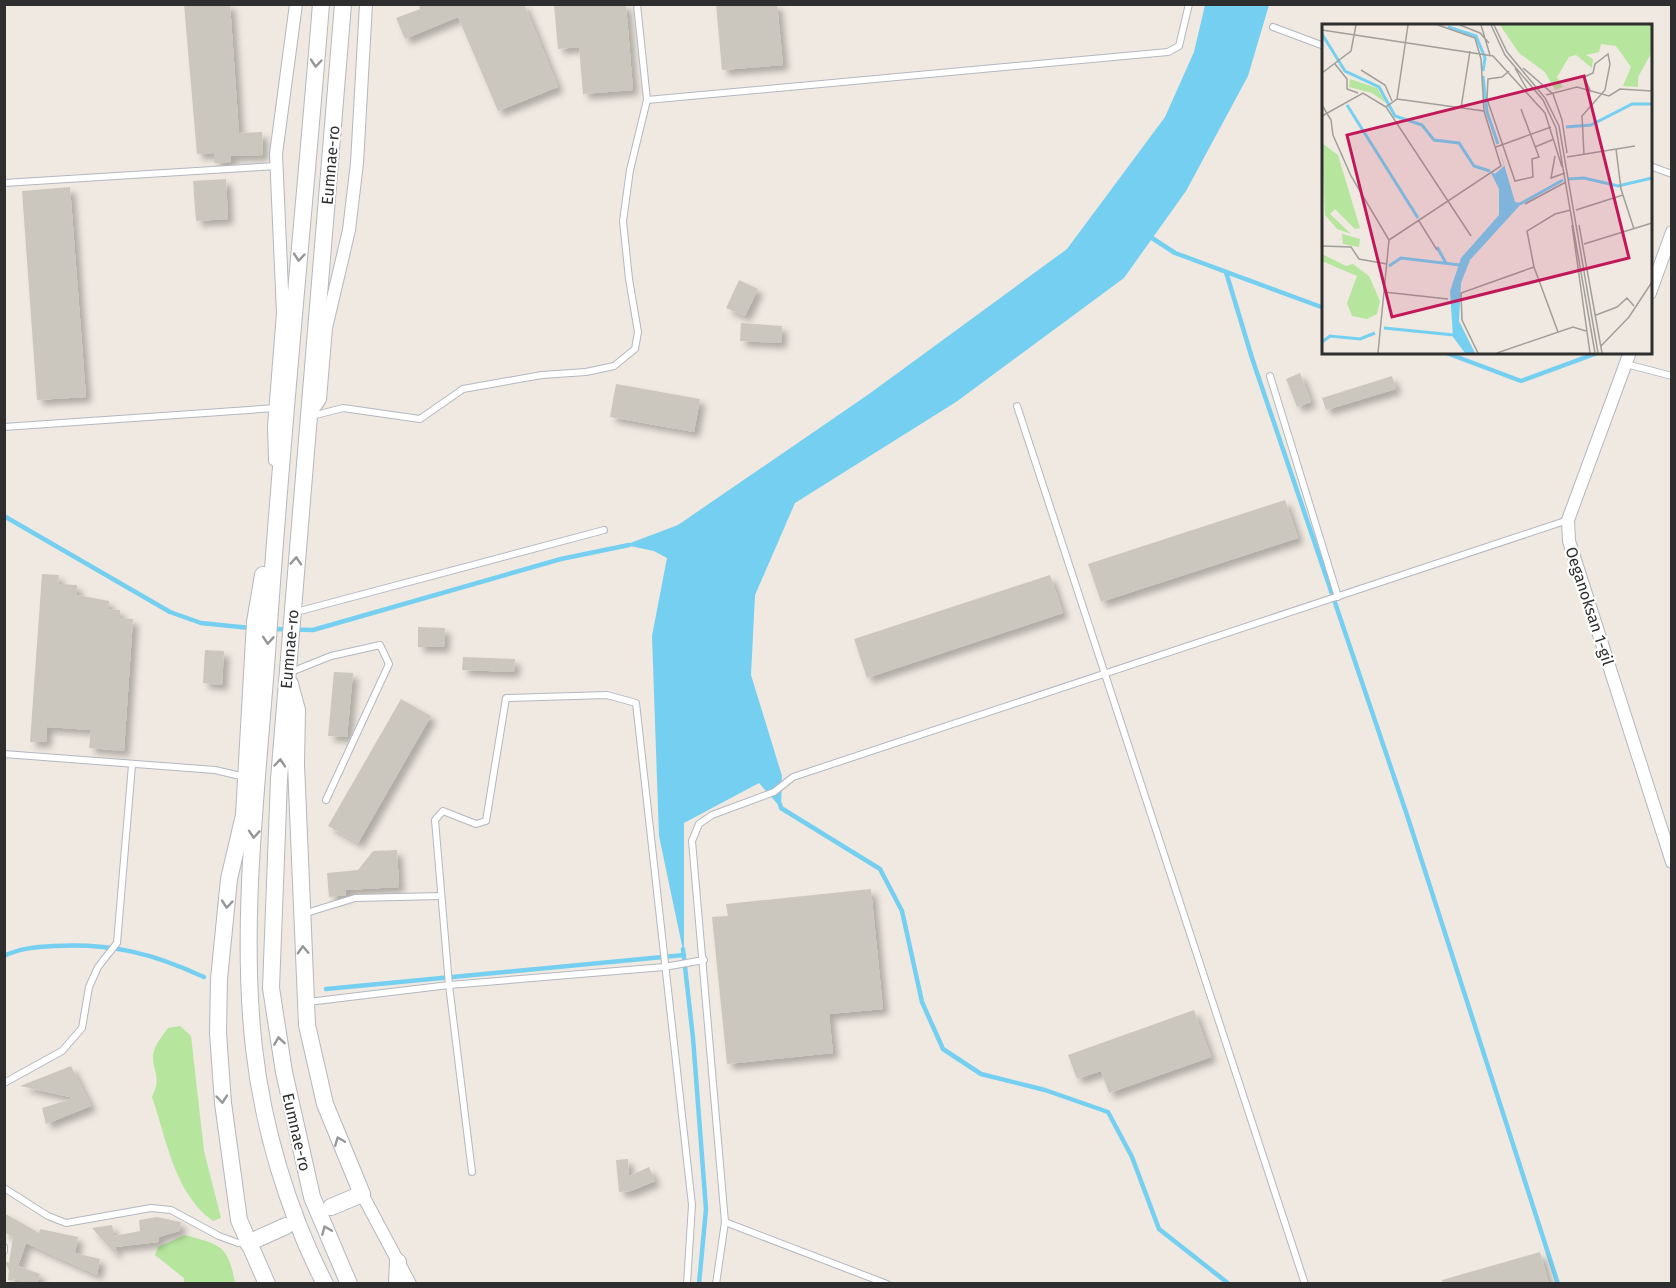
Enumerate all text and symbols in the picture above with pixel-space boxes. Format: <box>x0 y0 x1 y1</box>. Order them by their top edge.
inset map <box>1322 24 1652 354</box>
one-way arrow <box>310 58 323 67</box>
street label: Eumnae-ro <box>318 125 343 206</box>
one-way arrow <box>293 253 306 262</box>
street label: Oeganoksan 1-gil <box>1561 544 1618 668</box>
one-way arrow <box>289 556 302 565</box>
street label: Eumnae-ro <box>277 609 302 690</box>
one-way arrow <box>261 635 274 644</box>
one-way arrow <box>273 758 286 768</box>
one-way arrow <box>248 830 261 839</box>
one-way arrow <box>220 900 233 909</box>
one-way arrow <box>297 946 309 955</box>
one-way arrow <box>274 1037 286 1046</box>
street label: Eumnae-ro <box>278 1091 315 1173</box>
one-way arrow <box>216 1094 229 1103</box>
one-way arrow <box>334 1136 346 1147</box>
one-way arrow <box>321 1225 333 1236</box>

